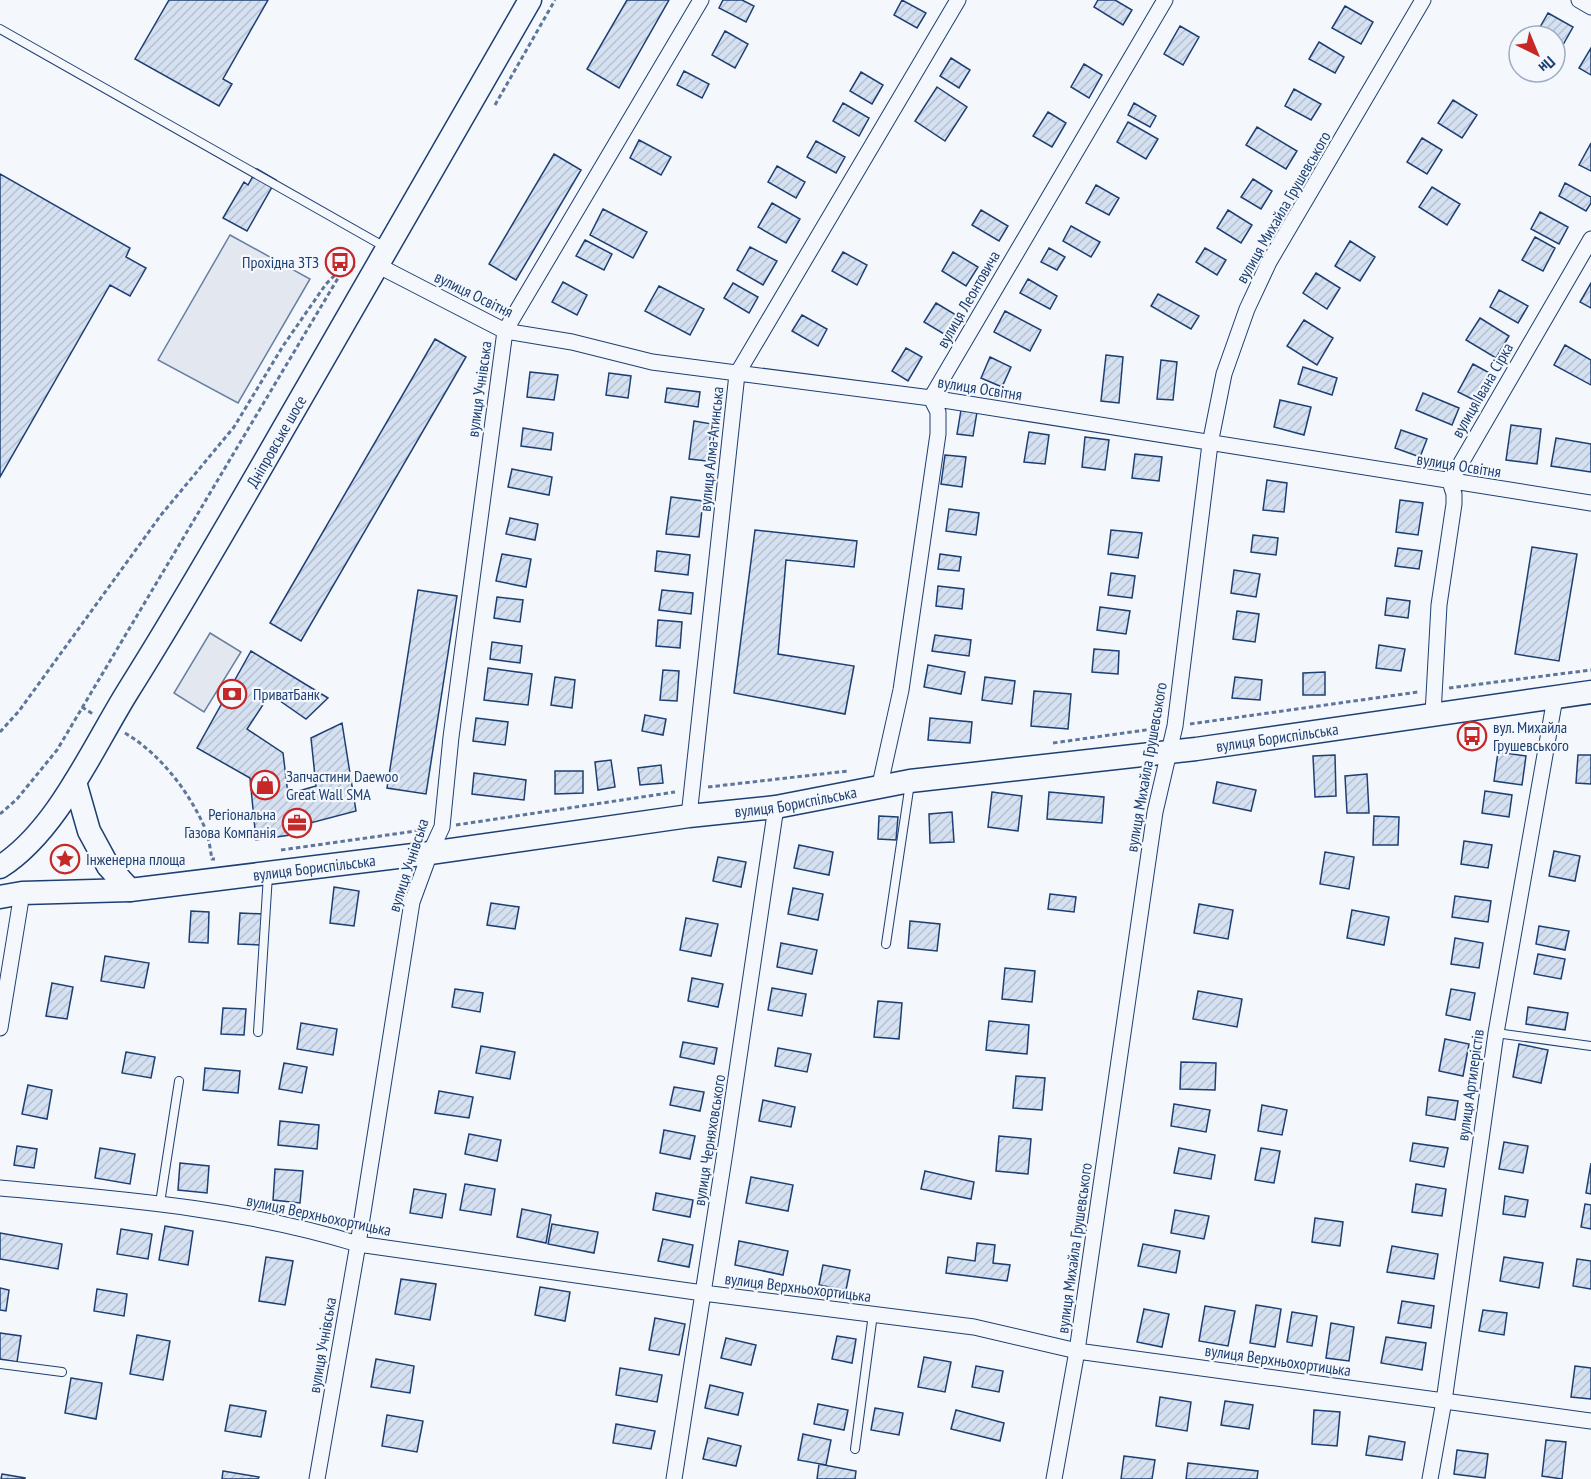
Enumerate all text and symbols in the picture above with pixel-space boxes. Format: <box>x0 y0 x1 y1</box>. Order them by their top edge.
north arrow <box>1507 24 1567 84</box>
text: Пн <box>1535 52 1560 78</box>
street label: вулиця Михайла Грушевського <box>1231 128 1335 286</box>
bus stop icon: Прохідна ЗТЗ <box>324 246 356 278</box>
street label: вулиця Леонтовича <box>932 247 1004 351</box>
place label: Прохідна ЗТЗ <box>242 252 319 272</box>
street label: вулиця Освітня <box>431 266 517 322</box>
street label: вулиця Івана Сірка <box>1447 339 1517 441</box>
street label: вулиця Учнівська <box>462 340 496 438</box>
street label: вулиця Освітня <box>936 371 1024 405</box>
street label: вулиця Алма-Атинська <box>694 386 728 512</box>
street label: Дніпровське шосе <box>242 392 310 491</box>
street label: вулиця Освітня <box>1415 448 1503 482</box>
bank icon: ПриватБанк <box>216 678 248 710</box>
street label: вулиця Михайла Грушевського <box>1121 681 1171 853</box>
place label: ПриватБанк <box>253 684 321 704</box>
place label: вул. Михайла Грушевського <box>1493 717 1569 755</box>
street label: вулиця Бориспільська <box>1215 719 1340 756</box>
bus stop icon: вул. Михайла Грушевського <box>1456 720 1488 752</box>
place label: Запчастини Daewoo Great Wall SMA <box>286 766 398 804</box>
shop icon: Запчастини Daewoo Great Wall SMA <box>249 769 281 801</box>
street label: вулиця Бориспільська <box>734 782 858 821</box>
place label: Регіональна Газова Компанія <box>184 804 276 842</box>
office icon: Регіональна Газова Компанія <box>281 807 313 839</box>
street label: вулиця Учнівська <box>384 816 432 914</box>
place icon: Інженерна площа <box>49 843 81 875</box>
place label: Інженерна площа <box>86 849 185 869</box>
street label: вулиця Бориспільська <box>252 850 377 885</box>
street label: вулиця Артилерістів <box>1452 1028 1488 1142</box>
street label: вулиця Черняховського <box>689 1073 729 1207</box>
street label: вулиця Михайла Грушевського <box>1052 1161 1096 1334</box>
street label: вулиця Верхньохортицька <box>245 1190 393 1240</box>
street label: вулиця Верхньохортицька <box>724 1268 872 1306</box>
street label: вулиця Учнівська <box>304 1296 340 1394</box>
street label: вулиця Верхньохортицька <box>1204 1340 1352 1380</box>

